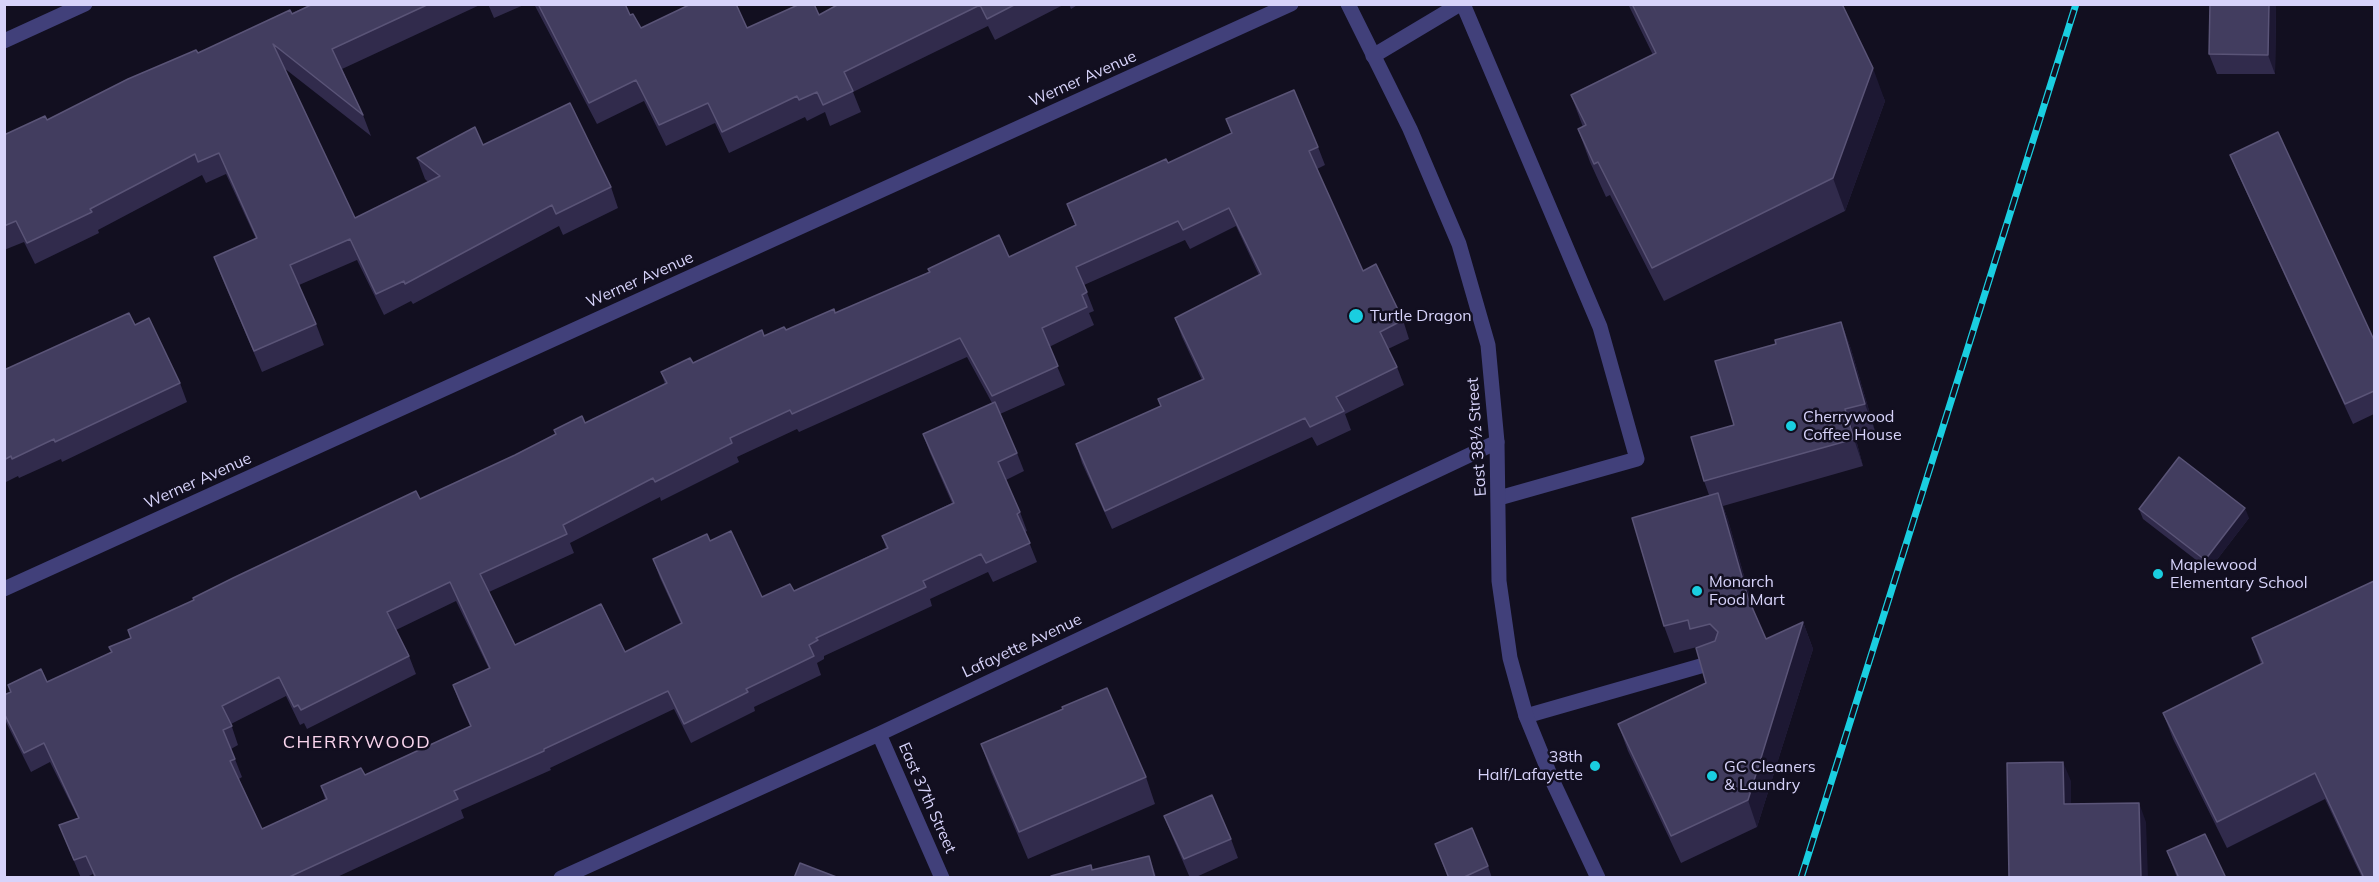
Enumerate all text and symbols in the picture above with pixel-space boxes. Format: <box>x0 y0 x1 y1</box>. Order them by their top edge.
street label: Werner Avenue <box>1026 47 1140 111</box>
street label: Werner Avenue <box>583 248 697 312</box>
place label: Turtle Dragon <box>1370 306 1472 326</box>
marker: Turtle Dragon <box>1347 307 1365 325</box>
street label: East 38½ Street <box>1463 377 1491 497</box>
place label: Cherrywood Coffee House <box>1803 407 1902 445</box>
marker: Cherrywood Coffee House <box>1784 419 1798 433</box>
street label: Werner Avenue <box>141 449 255 513</box>
place label: Maplewood Elementary School <box>2170 555 2308 593</box>
marker: Maplewood Elementary School <box>2151 567 2165 581</box>
place label: Monarch Food Mart <box>1709 572 1785 610</box>
marker: Monarch Food Mart <box>1690 584 1704 598</box>
street label: Lafayette Avenue <box>959 610 1085 682</box>
district label: CHERRYWOOD <box>283 732 431 754</box>
street label: East 37th Street <box>894 740 960 856</box>
place label: 38th Half/Lafayette <box>1477 747 1583 785</box>
place label: GC Cleaners & Laundry <box>1724 757 1816 795</box>
marker: 38th Half/Lafayette <box>1588 759 1602 773</box>
marker: GC Cleaners & Laundry <box>1705 769 1719 783</box>

